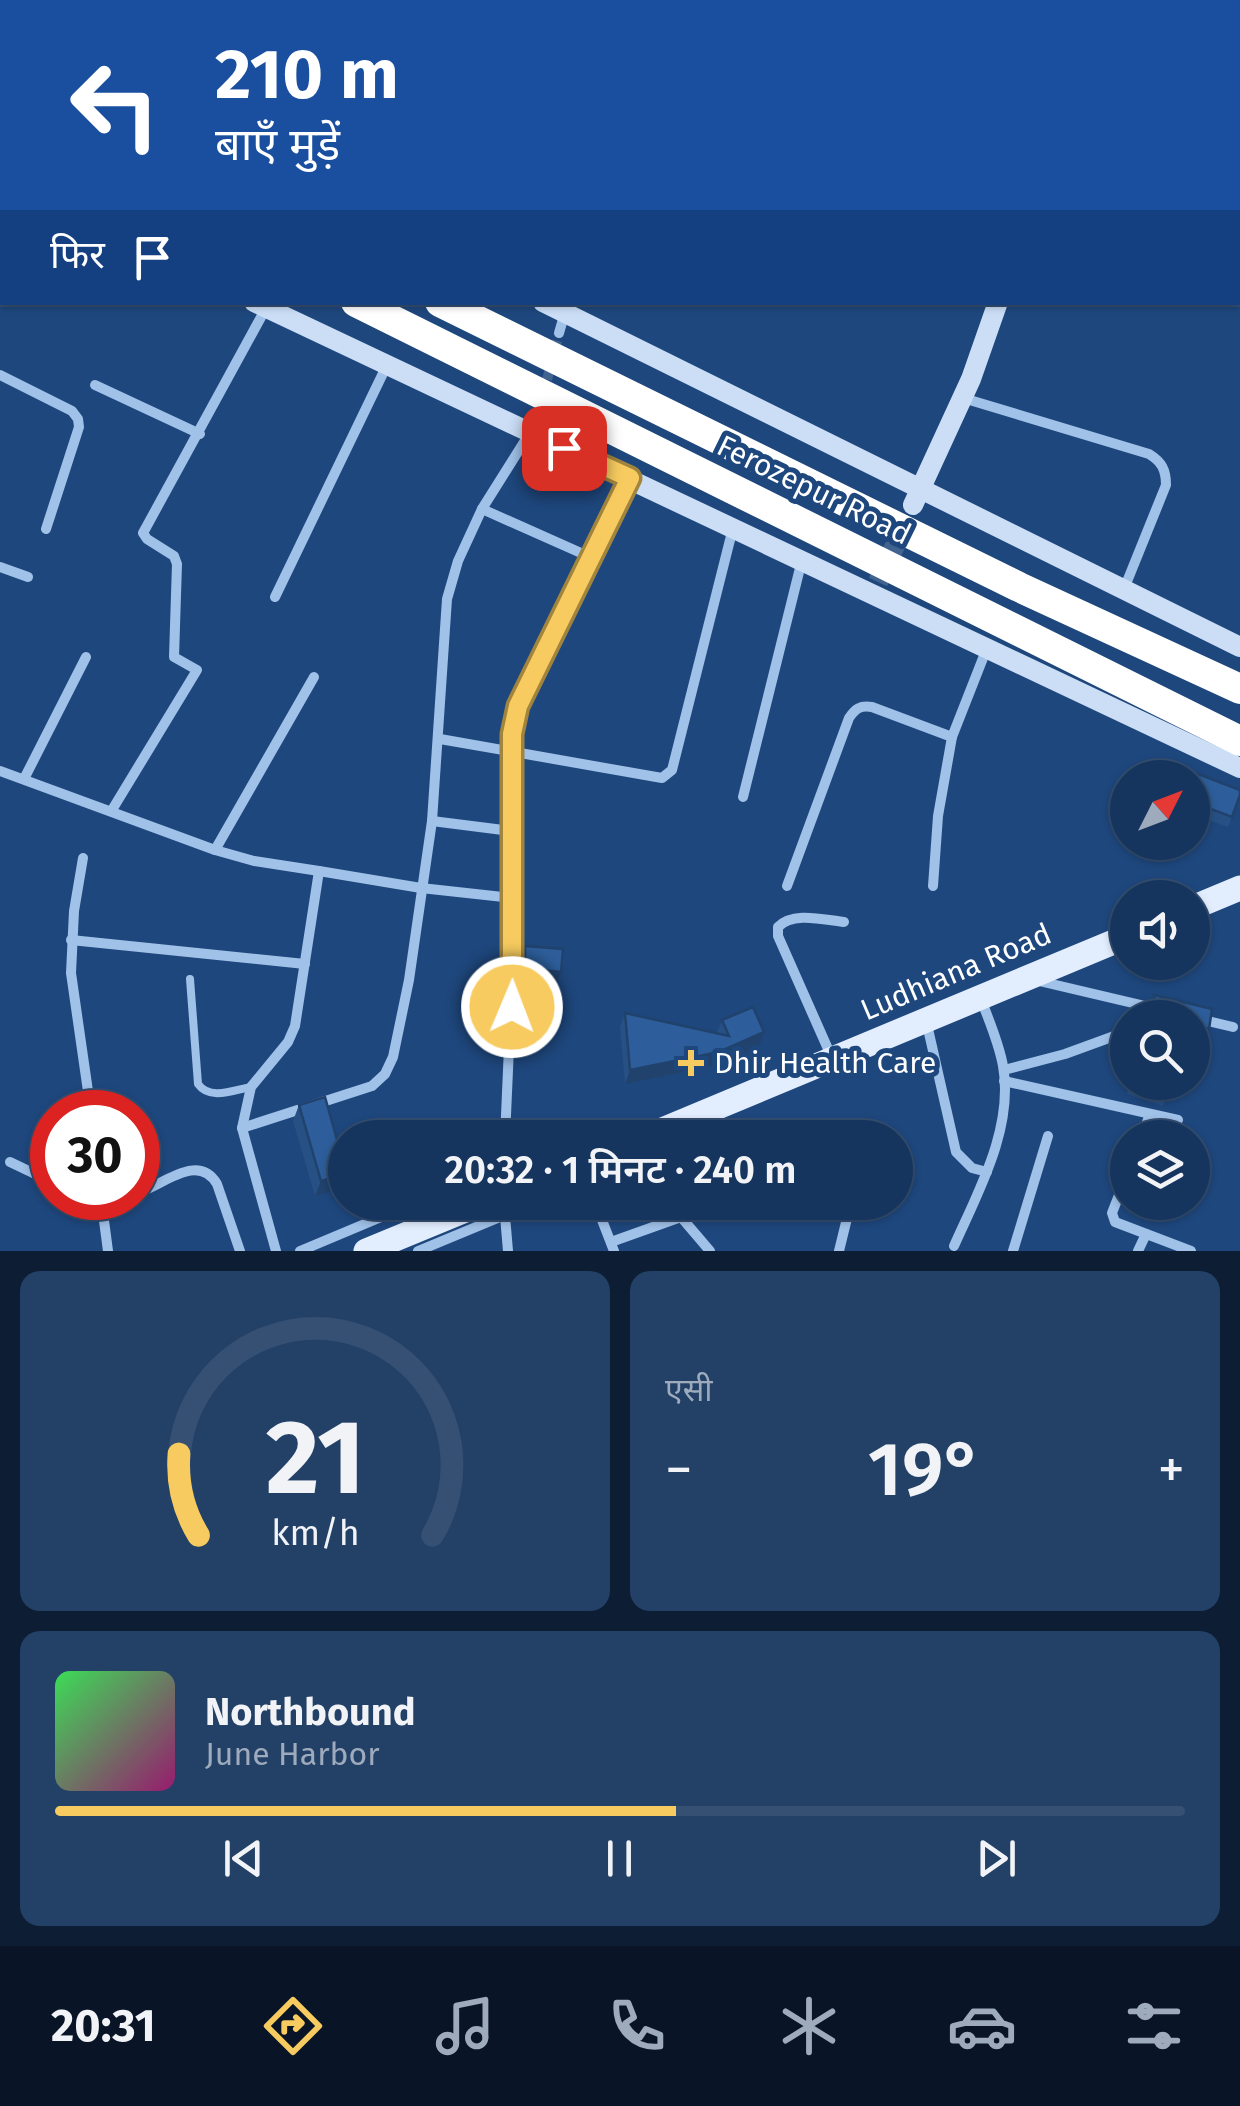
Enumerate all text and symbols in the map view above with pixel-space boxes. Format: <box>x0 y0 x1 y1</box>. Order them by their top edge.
text: 210 m <box>215 33 399 117</box>
icon: left <box>50 40 180 170</box>
text: बाएँ मुड़ें <box>215 118 340 172</box>
icon: arrive <box>125 230 180 285</box>
text: फिर <box>50 232 105 278</box>
pin <box>522 406 607 491</box>
icon: arrive <box>537 421 592 476</box>
street label: Ferozepur Road <box>711 428 917 552</box>
north arrow <box>1110 760 1210 860</box>
map controls <box>1110 760 1210 1220</box>
button: sound <box>1110 880 1210 980</box>
street label: Ludhiana Road <box>855 916 1057 1028</box>
position arrow <box>460 955 564 1059</box>
button: search <box>1110 1000 1210 1100</box>
place label: Dhir Health Care <box>714 1045 936 1081</box>
marker: Dhir Health Care <box>678 1050 704 1076</box>
speed limit sign: 30 <box>30 1090 160 1220</box>
button: layers <box>1110 1120 1210 1220</box>
text: 20:32 · 1 मिनट · 240 m <box>445 1147 796 1193</box>
text: एसी <box>665 1371 713 1409</box>
text: 21 <box>265 1396 365 1521</box>
text: 19° <box>868 1425 982 1515</box>
text: − <box>665 1437 693 1503</box>
text: + <box>1158 1437 1185 1503</box>
text: km/h <box>271 1512 359 1554</box>
text: Northbound <box>205 1689 416 1735</box>
text: June Harbor <box>205 1735 380 1773</box>
icon: previous <box>216 1831 271 1886</box>
icon: pause <box>592 1831 647 1886</box>
icon: next <box>969 1831 1024 1886</box>
icon: directions <box>258 1991 328 2061</box>
icon: music <box>430 1991 500 2061</box>
icon: phone <box>602 1991 672 2061</box>
icon: climate <box>774 1991 844 2061</box>
icon: car <box>947 1991 1017 2061</box>
icon: filters <box>1119 1991 1189 2061</box>
text: 20:31 <box>51 1999 156 2053</box>

